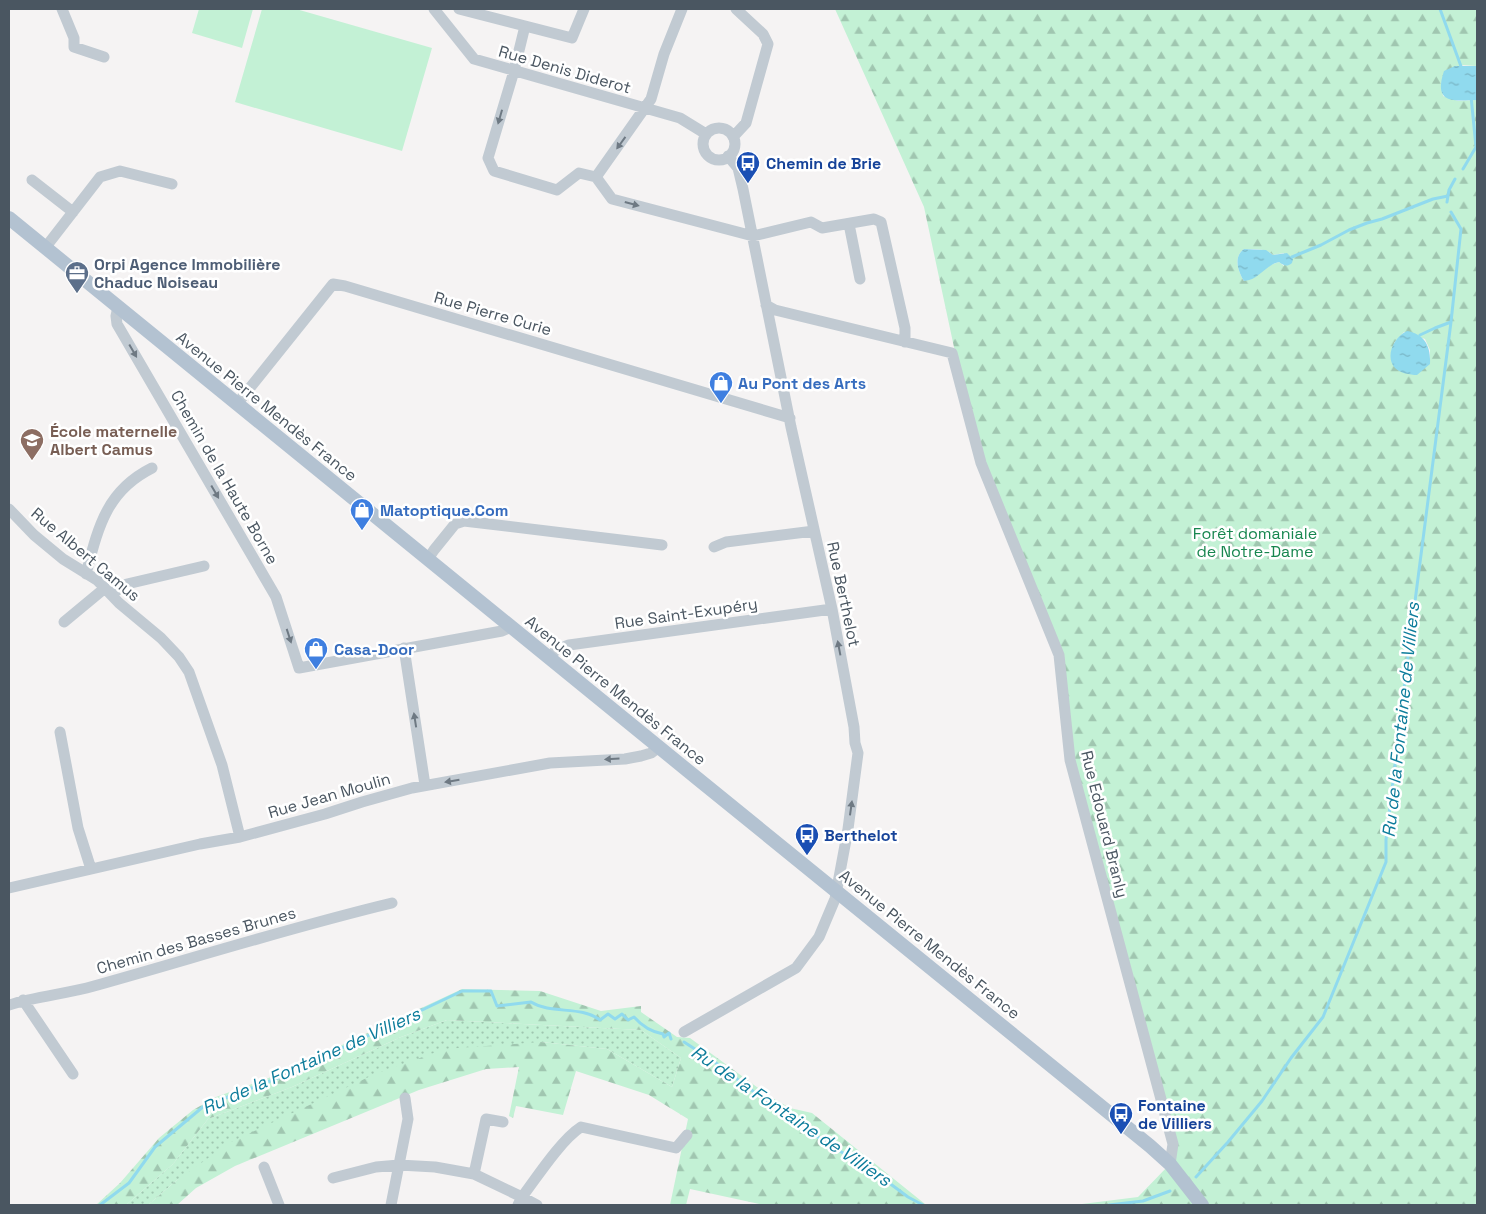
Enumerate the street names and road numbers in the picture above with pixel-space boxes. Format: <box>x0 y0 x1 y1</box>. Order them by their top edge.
street label: Rue Denis Diderot <box>496 41 634 98</box>
street label: Rue Pierre Curie <box>432 287 554 340</box>
street label: Avenue Pierre Mendès France <box>172 327 361 486</box>
street label: Chemin de la Haute Borne <box>166 386 283 568</box>
street label: Rue Albert Camus <box>27 503 144 606</box>
street label: Rue Berthelot <box>822 540 865 649</box>
street label: Rue Saint-Exupéry <box>613 593 759 634</box>
street label: Avenue Pierre Mendès France <box>521 611 710 770</box>
street label: Rue Edouard Branly <box>1076 748 1133 900</box>
street label: Rue Jean Moulin <box>266 768 393 823</box>
street label: Avenue Pierre Mendès France <box>835 865 1024 1024</box>
street label: Chemin des Basses Brunes <box>94 902 298 979</box>

